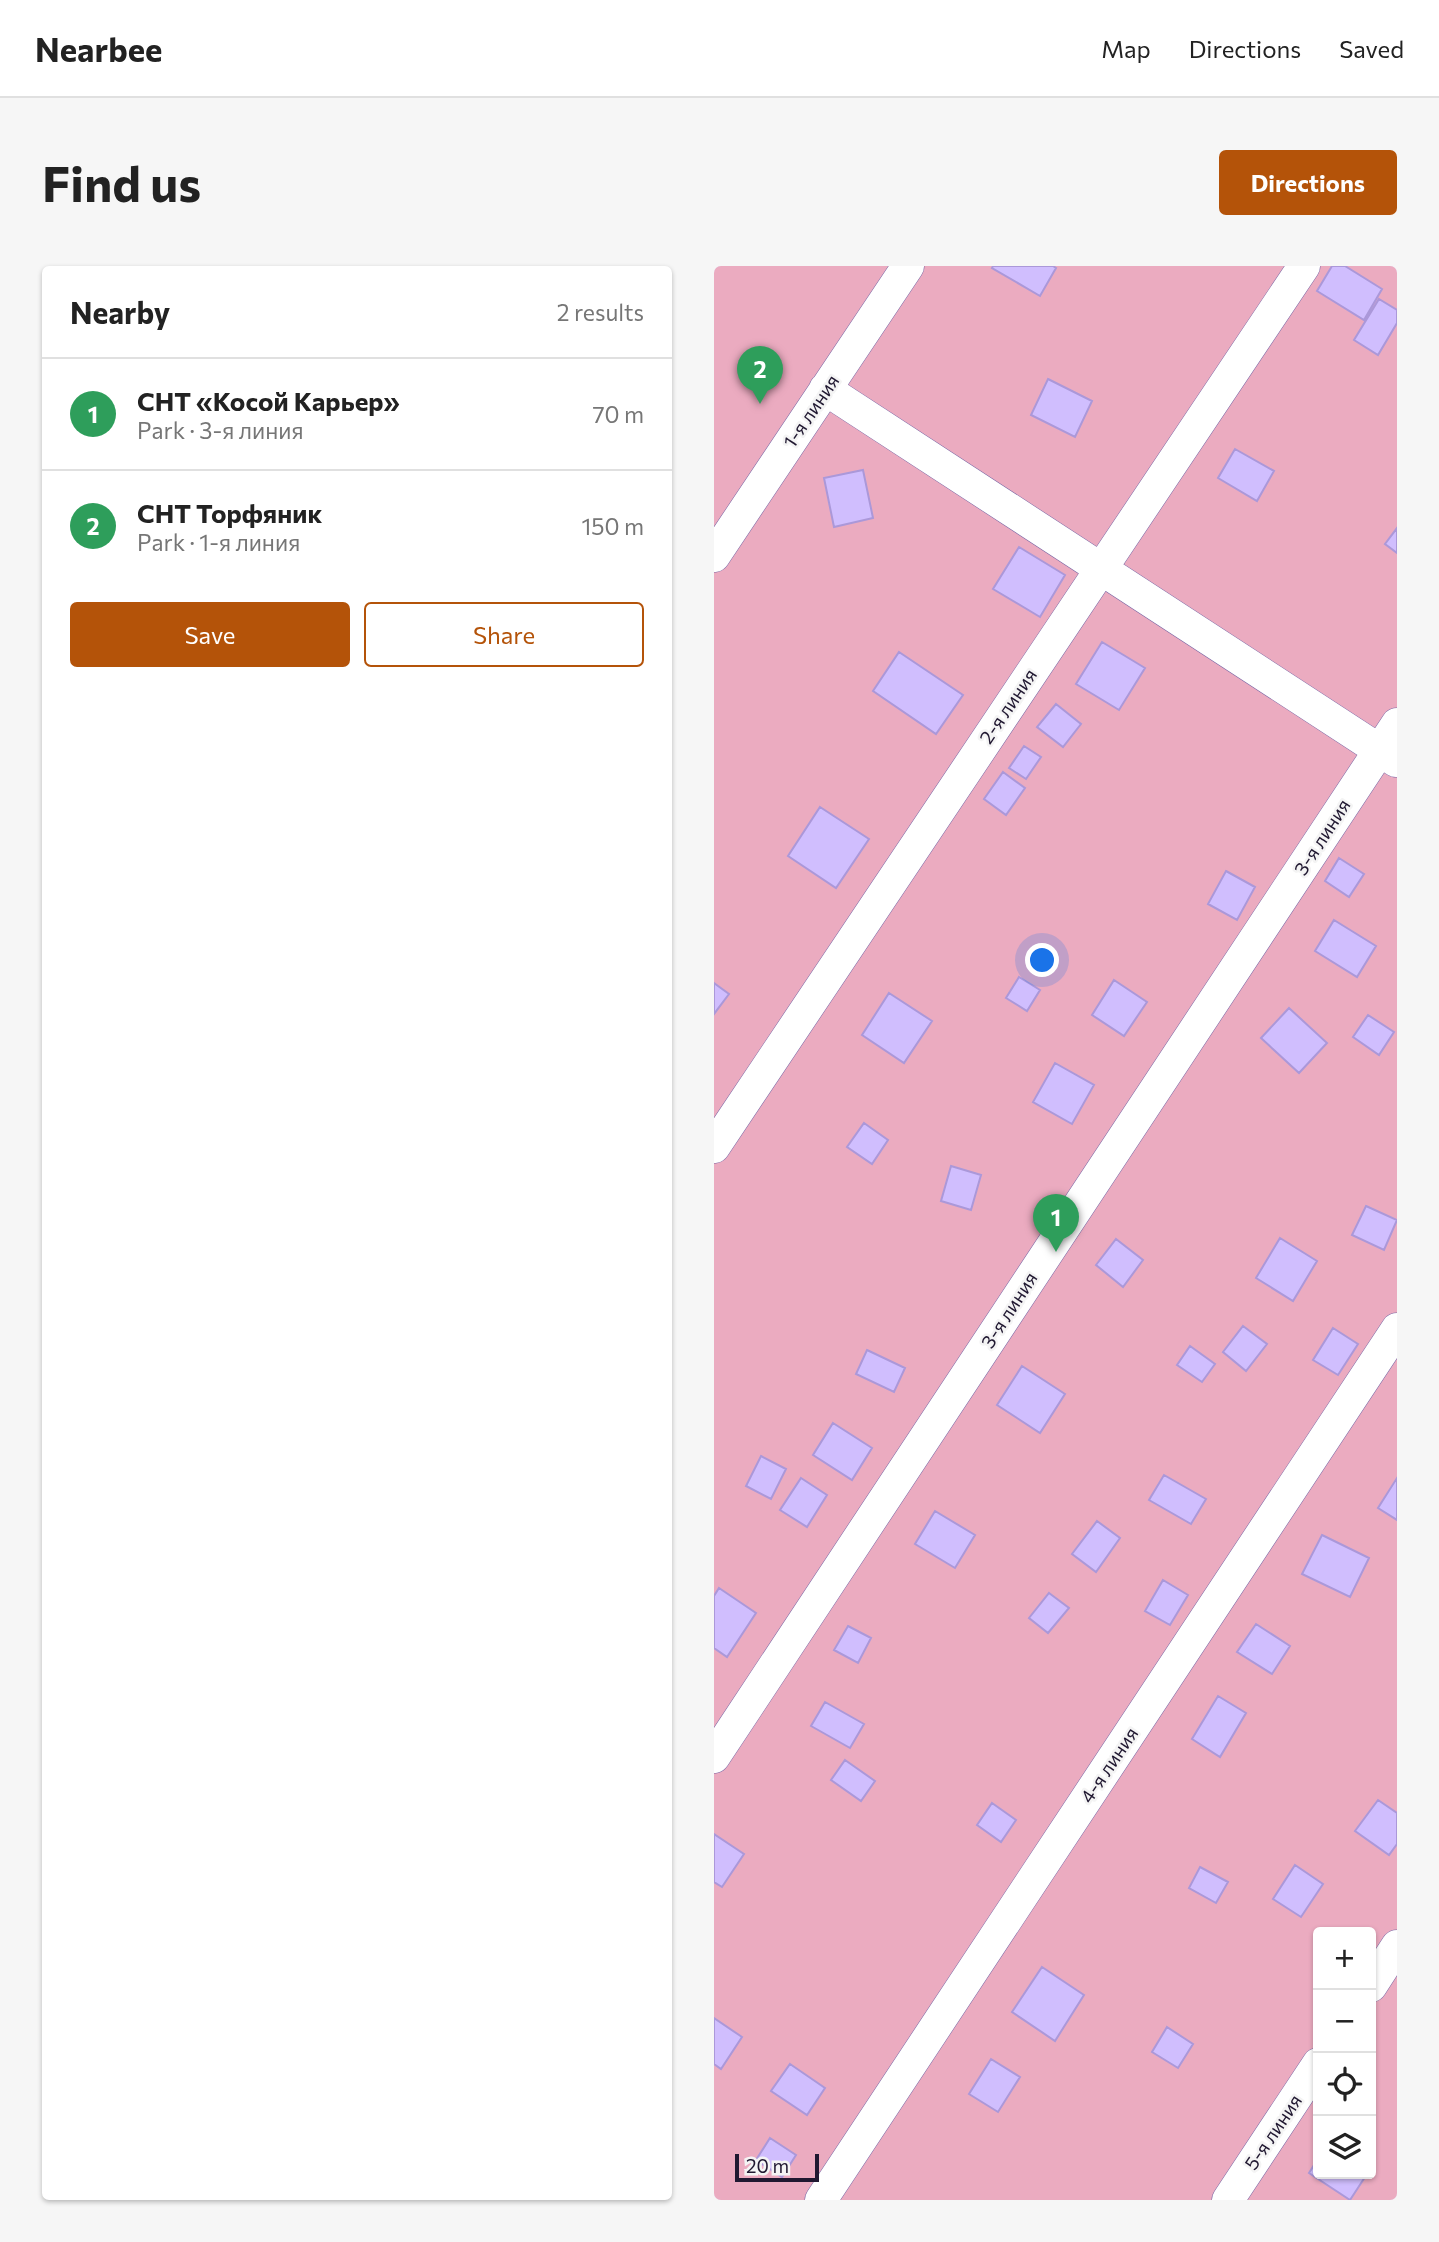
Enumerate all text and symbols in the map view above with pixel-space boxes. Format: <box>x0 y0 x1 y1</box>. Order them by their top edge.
text: Nearbee <box>35 28 162 69</box>
text: Map <box>1101 34 1151 63</box>
text: Directions <box>1189 34 1301 63</box>
text: Saved <box>1339 34 1404 63</box>
button: Directions <box>1219 150 1397 215</box>
text: Find us <box>42 152 201 212</box>
text: Nearby <box>70 293 170 330</box>
text: 2 results <box>557 298 644 326</box>
pin: 2 <box>737 346 783 404</box>
street label: 1-я линия <box>778 370 843 452</box>
text: СНТ «Косой Карьер» <box>137 385 400 416</box>
text: 1 <box>88 400 98 428</box>
text: 70 m <box>592 400 644 428</box>
text: Park · 3-я линия <box>137 416 304 444</box>
text: СНТ Торфяник <box>137 497 322 528</box>
text: 2 <box>86 512 100 540</box>
text: 150 m <box>581 512 644 540</box>
text: Park · 1-я линия <box>137 528 300 556</box>
button: Save <box>70 602 350 667</box>
button: Share <box>364 602 644 667</box>
street label: 2-я линия <box>974 664 1041 748</box>
street label: 3-я линия <box>1288 794 1355 879</box>
your location <box>1025 943 1059 977</box>
pin: 1 <box>1033 1194 1079 1252</box>
street label: 3-я линия <box>975 1267 1042 1352</box>
street label: 4-я линия <box>1075 1722 1142 1807</box>
map controls <box>1313 1927 1376 2179</box>
button: + <box>1313 1927 1376 1990</box>
button: − <box>1313 1990 1376 2053</box>
button: locate <box>1313 2053 1376 2116</box>
street label: 5-я линия <box>1239 2090 1306 2174</box>
button: layers <box>1313 2116 1376 2179</box>
scale bar <box>735 2151 819 2183</box>
text: 20 m <box>746 2154 789 2177</box>

